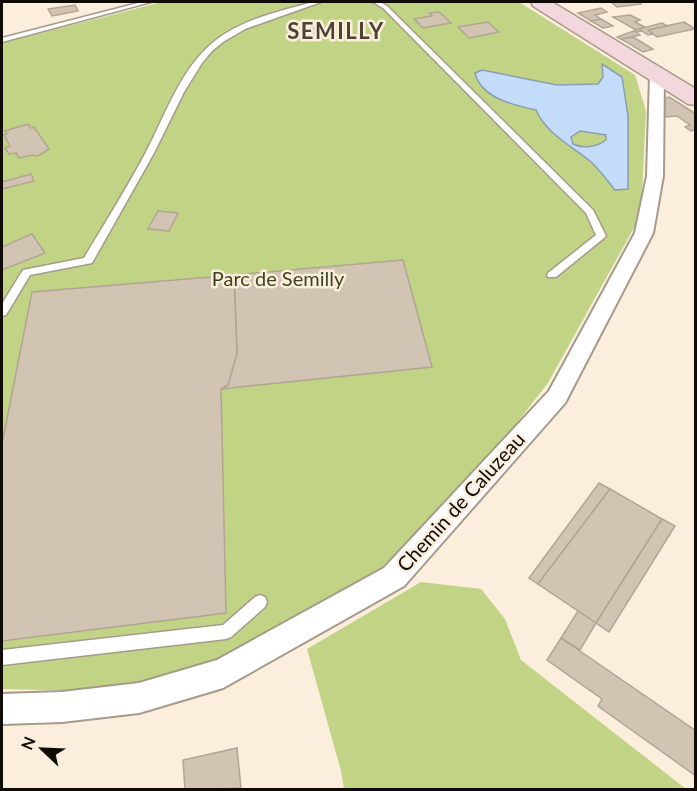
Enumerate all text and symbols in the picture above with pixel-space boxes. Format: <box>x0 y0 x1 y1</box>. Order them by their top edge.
district label: SEMILLY <box>287 17 385 44</box>
park label: Parc de Semilly <box>212 266 345 290</box>
street label: Chemin de Caluzeau <box>391 427 529 576</box>
north arrow <box>12 719 72 779</box>
text: N <box>17 734 39 752</box>

